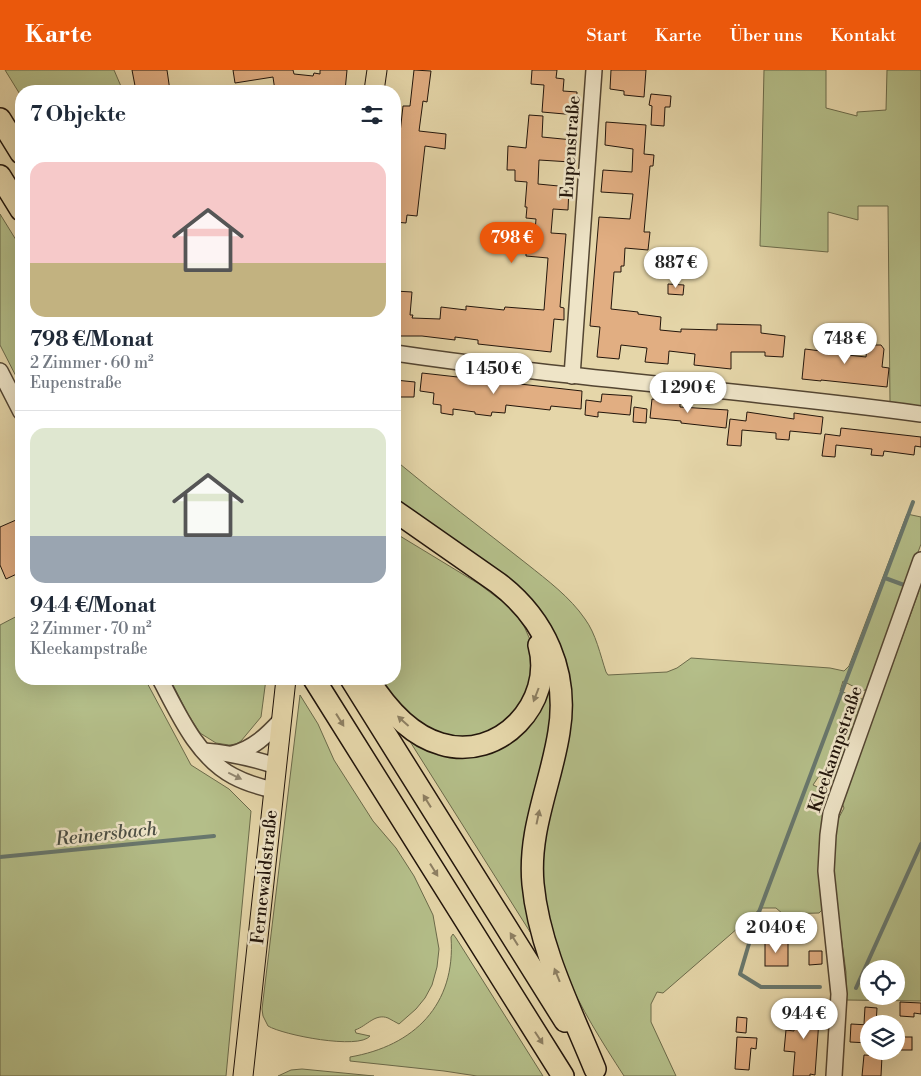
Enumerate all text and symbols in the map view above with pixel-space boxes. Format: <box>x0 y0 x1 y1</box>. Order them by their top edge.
text: Karte <box>25 20 92 50</box>
text: Start <box>586 24 627 47</box>
text: Karte <box>655 24 702 47</box>
text: Über uns <box>730 24 803 47</box>
text: Kontakt <box>831 24 896 47</box>
street label: Eupenstraße <box>555 95 586 199</box>
icon: filters <box>358 101 386 129</box>
text: 7 Objekte <box>30 102 126 128</box>
icon: home <box>163 195 253 285</box>
pin: 798 € <box>477 222 547 264</box>
text: 798 € <box>491 228 533 248</box>
pin: 887 € <box>641 246 711 289</box>
text: 887 € <box>655 253 697 273</box>
pin: 748 € <box>810 322 880 365</box>
text: 798 €/Monat <box>30 327 153 353</box>
text: 748 € <box>824 329 866 349</box>
pin: 1 450 € <box>448 352 540 395</box>
text: 2 Zimmer · 60 m² <box>30 353 154 373</box>
text: 1 450 € <box>466 359 522 379</box>
pin: 1 290 € <box>642 372 734 414</box>
text: Eupenstraße <box>30 373 122 393</box>
text: 1 290 € <box>661 378 715 398</box>
icon: home <box>163 460 253 550</box>
text: 944 €/Monat <box>30 593 156 619</box>
text: 2 Zimmer · 70 m² <box>30 619 152 639</box>
text: Kleekampstraße <box>30 639 148 659</box>
street label: Kleekampstraße <box>803 683 868 815</box>
one-way arrow <box>532 688 540 703</box>
one-way arrow <box>335 713 345 727</box>
one-way arrow <box>398 715 410 727</box>
one-way arrow <box>228 773 242 781</box>
one-way arrow <box>423 795 432 808</box>
street label: Fernewaldstraße <box>246 809 283 945</box>
one-way arrow <box>534 809 542 825</box>
water label: Reinersbach <box>53 817 159 851</box>
one-way arrow <box>430 864 439 877</box>
pin: 2 040 € <box>730 912 822 954</box>
text: 2 040 € <box>746 918 806 938</box>
one-way arrow <box>509 932 518 946</box>
map controls <box>860 960 905 1060</box>
button: locate <box>860 960 905 1005</box>
one-way arrow <box>553 968 560 983</box>
pin: 944 € <box>769 998 839 1040</box>
text: 944 € <box>782 1004 826 1024</box>
button: layers <box>860 1015 905 1060</box>
one-way arrow <box>534 1031 544 1044</box>

